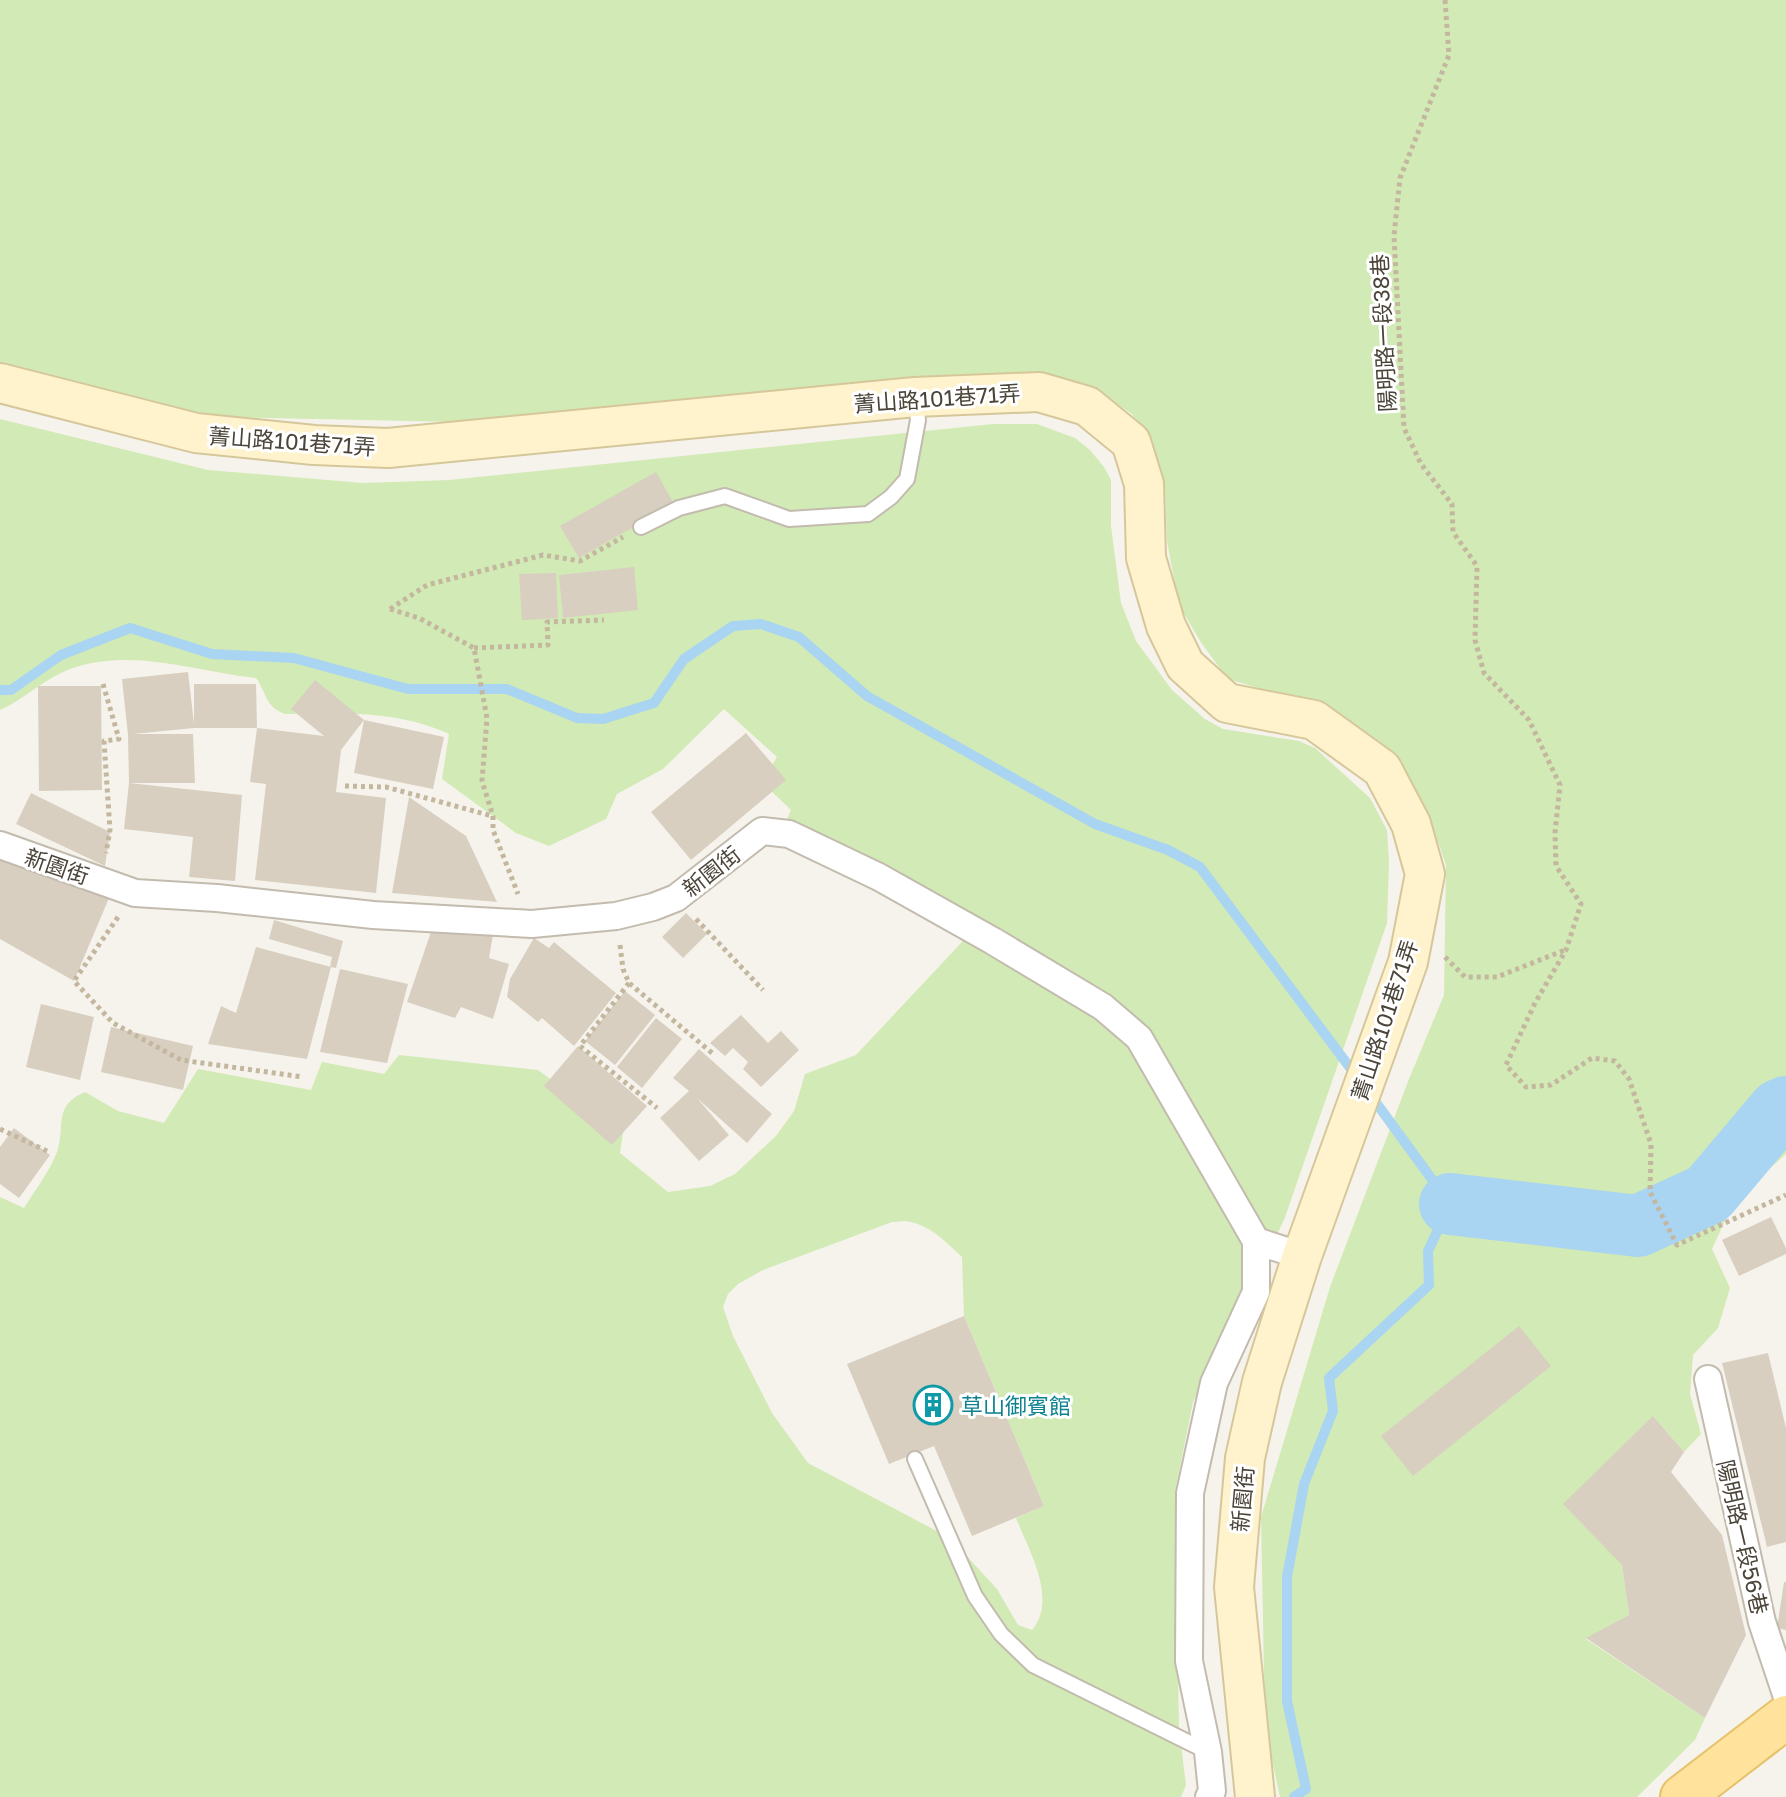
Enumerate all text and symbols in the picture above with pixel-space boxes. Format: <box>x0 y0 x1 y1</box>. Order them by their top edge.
street label: 陽明路一段38巷 <box>1365 253 1401 413</box>
street label: 菁山路101巷71弄 <box>853 379 1021 417</box>
street label: 菁山路101巷71弄 <box>208 422 376 460</box>
street label: 新園街 <box>677 840 745 902</box>
street label: 新園街 <box>21 842 93 890</box>
street label: 菁山路101巷71弄 <box>1345 936 1423 1104</box>
building icon: 草山御賓館 <box>912 1384 954 1426</box>
place label: 草山御賓館 <box>961 1392 1071 1419</box>
street label: 陽明路一段56巷 <box>1712 1457 1774 1617</box>
street label: 新園街 <box>1226 1465 1258 1533</box>

